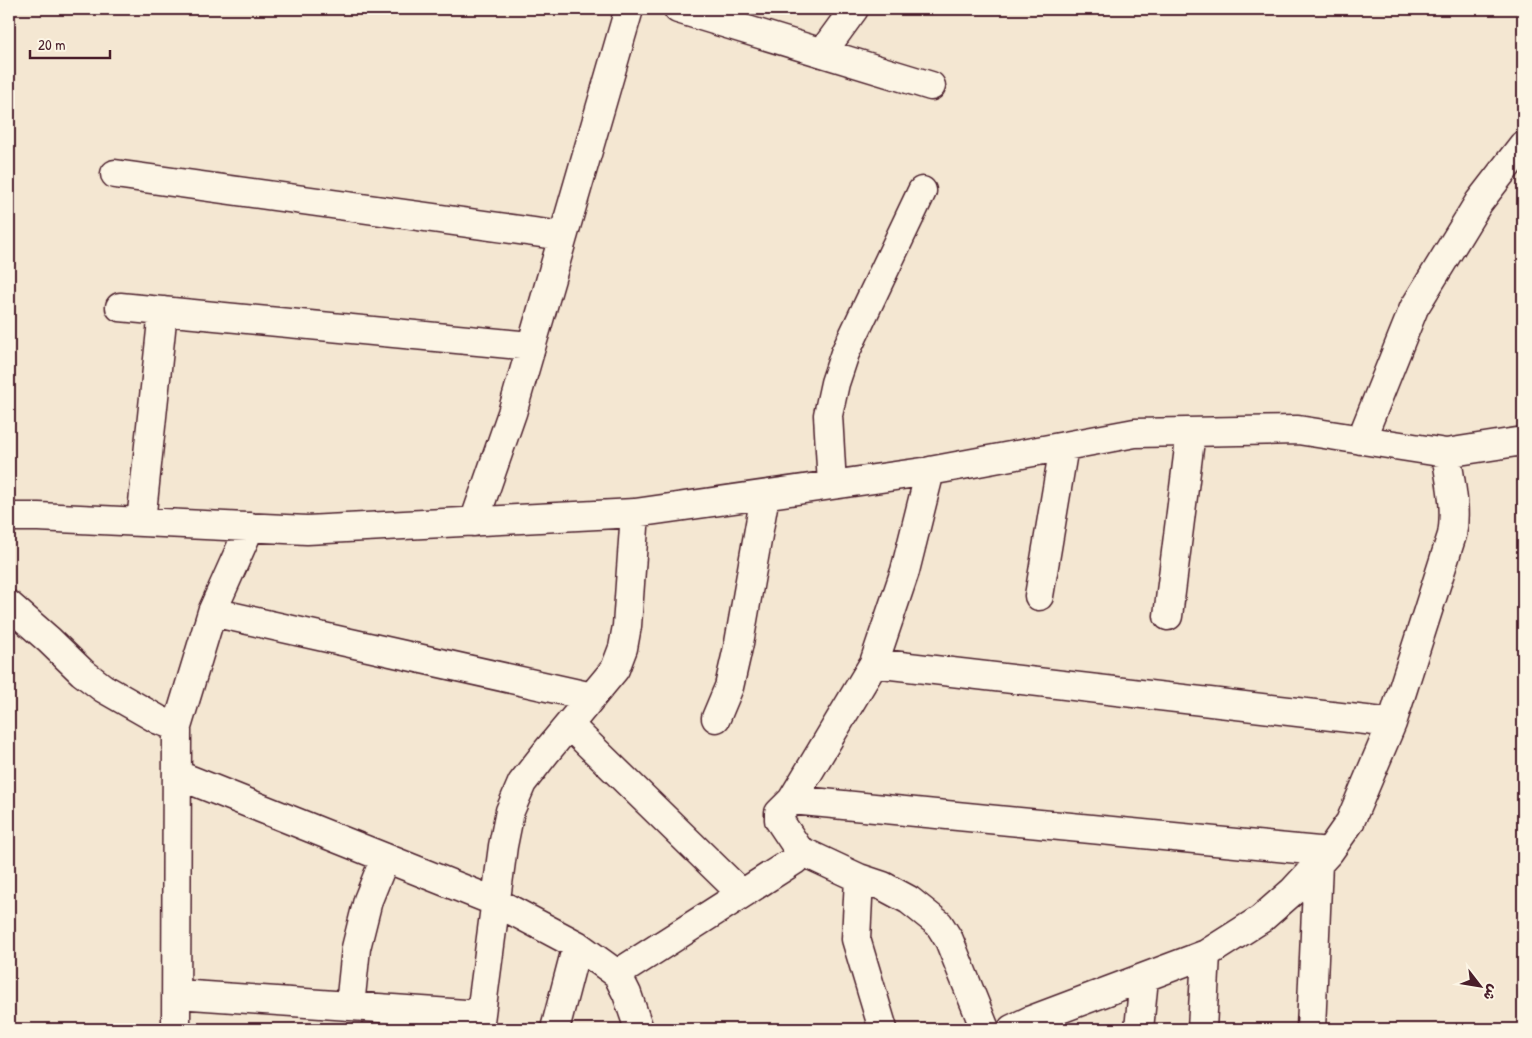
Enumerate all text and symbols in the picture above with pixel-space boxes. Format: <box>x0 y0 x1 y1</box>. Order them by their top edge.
scale bar <box>30 28 110 60</box>
text: 20 m <box>38 34 65 55</box>
north arrow <box>1454 960 1504 1010</box>
text: ش <box>1479 981 1504 1004</box>

